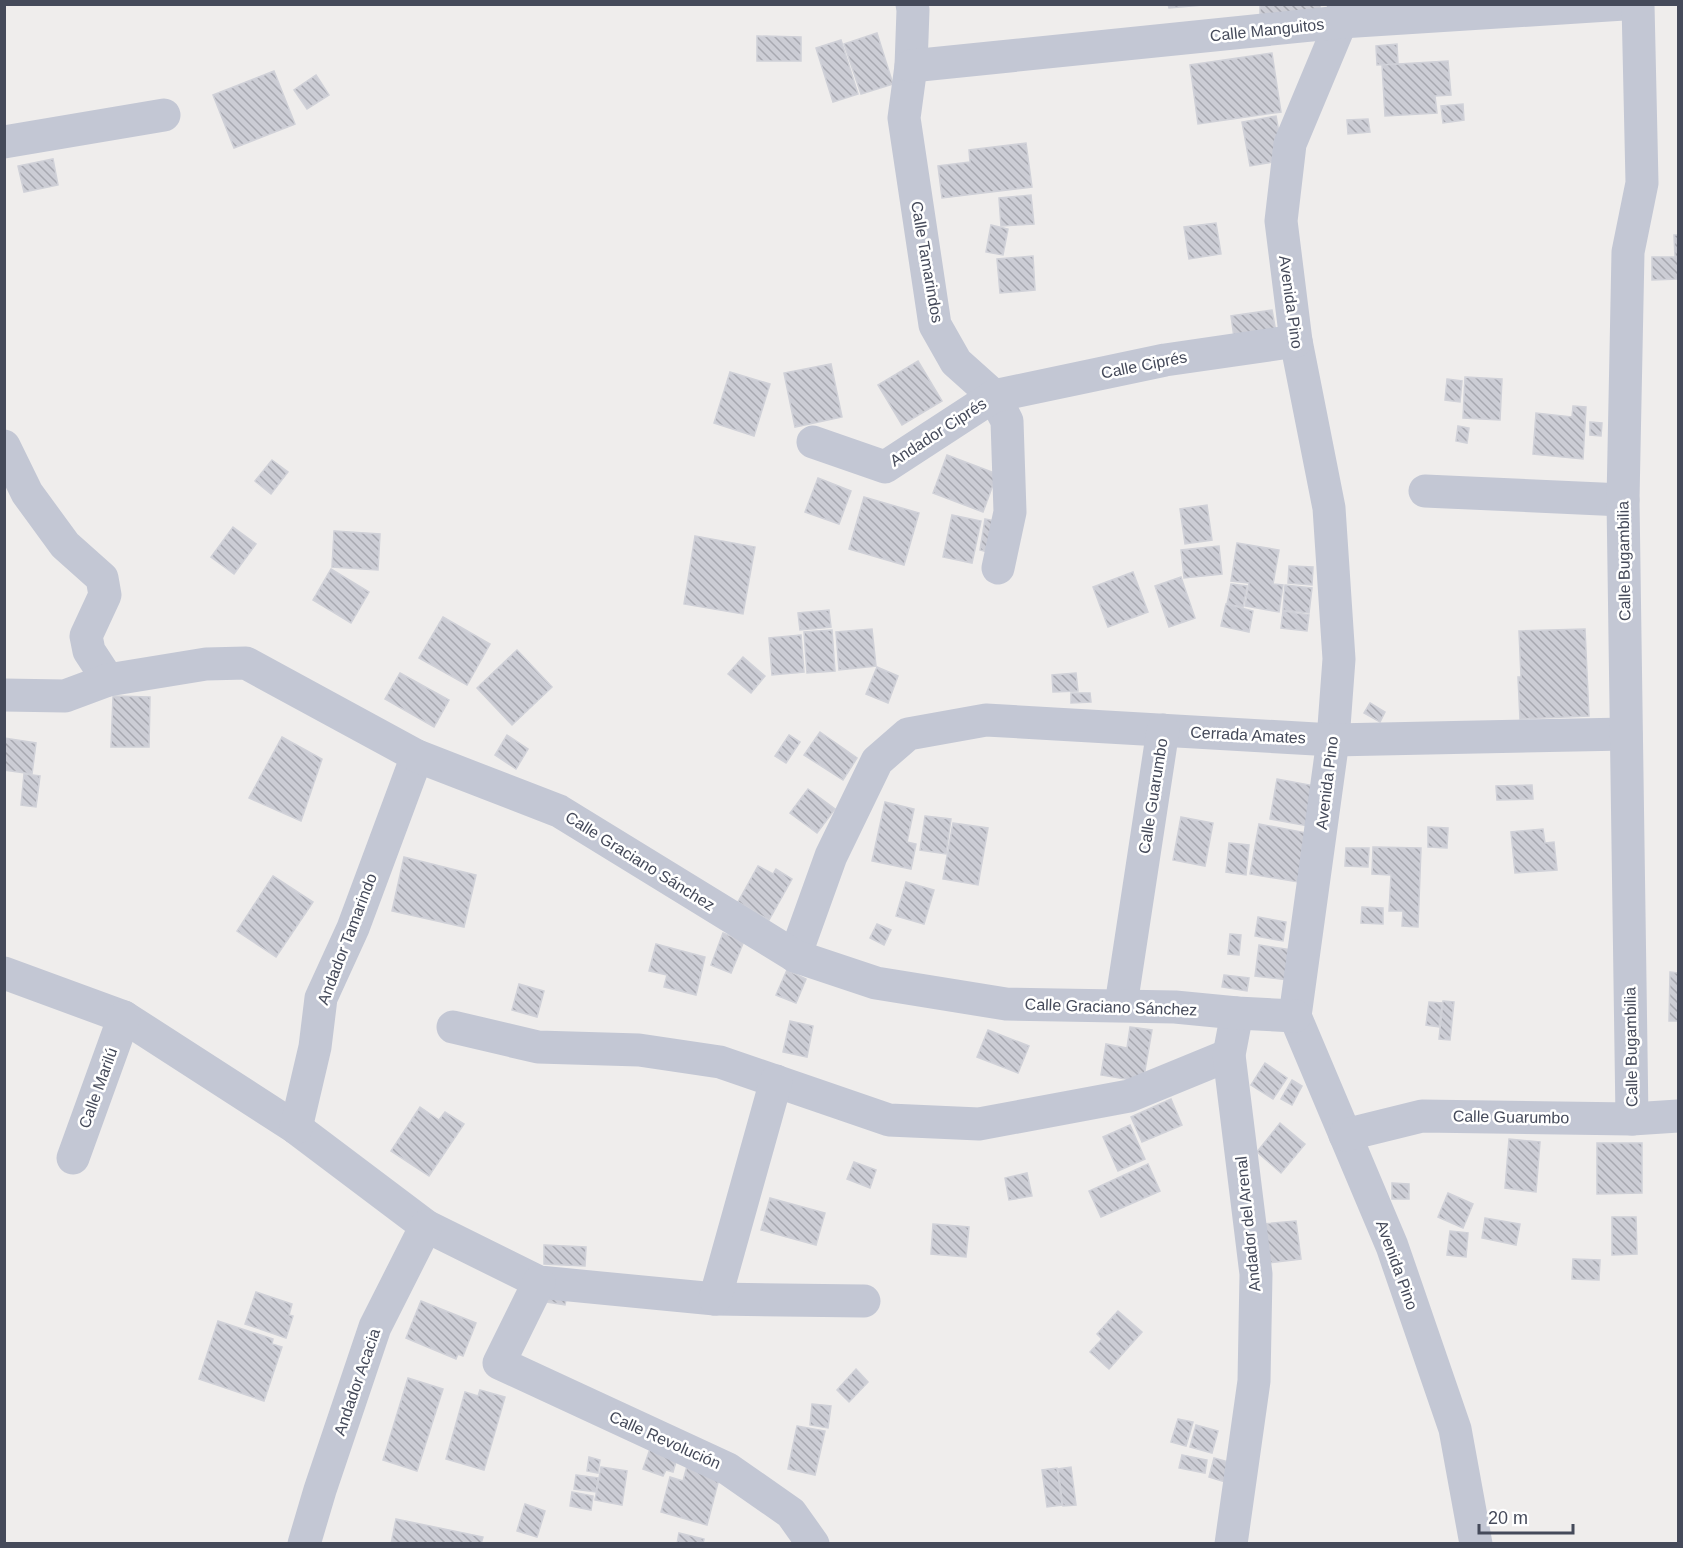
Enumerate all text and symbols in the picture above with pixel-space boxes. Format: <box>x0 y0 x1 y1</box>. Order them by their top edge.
street label: Calle Manguitos <box>1209 16 1325 44</box>
street label: Calle Tamarindos <box>908 200 946 324</box>
street label: Avenida Pino <box>1276 254 1306 350</box>
street label: Calle Ciprés <box>1100 348 1188 382</box>
street label: Andador Ciprés <box>887 395 989 469</box>
street label: Calle Bugambilia <box>1614 501 1634 621</box>
street label: Cerrada Amates <box>1190 723 1306 747</box>
street label: Avenida Pino <box>1313 735 1341 831</box>
street label: Calle Guarumbo <box>1135 737 1171 855</box>
street label: Calle Graciano Sánchez <box>562 808 718 914</box>
street label: Andador Tamarindo <box>314 871 380 1007</box>
street label: Calle Bugambilia <box>1621 987 1641 1107</box>
street label: Calle Graciano Sánchez <box>1024 995 1198 1019</box>
street label: Calle Marilú <box>76 1045 120 1131</box>
street label: Calle Guarumbo <box>1453 1107 1569 1127</box>
street label: Andador del Arenal <box>1232 1155 1264 1293</box>
street label: Avenida Pino <box>1373 1218 1421 1312</box>
street label: Andador Acacia <box>331 1326 383 1438</box>
street label: Calle Revolución <box>607 1408 723 1472</box>
scale bar <box>1479 1497 1574 1535</box>
text: 20 m <box>1488 1508 1528 1528</box>

